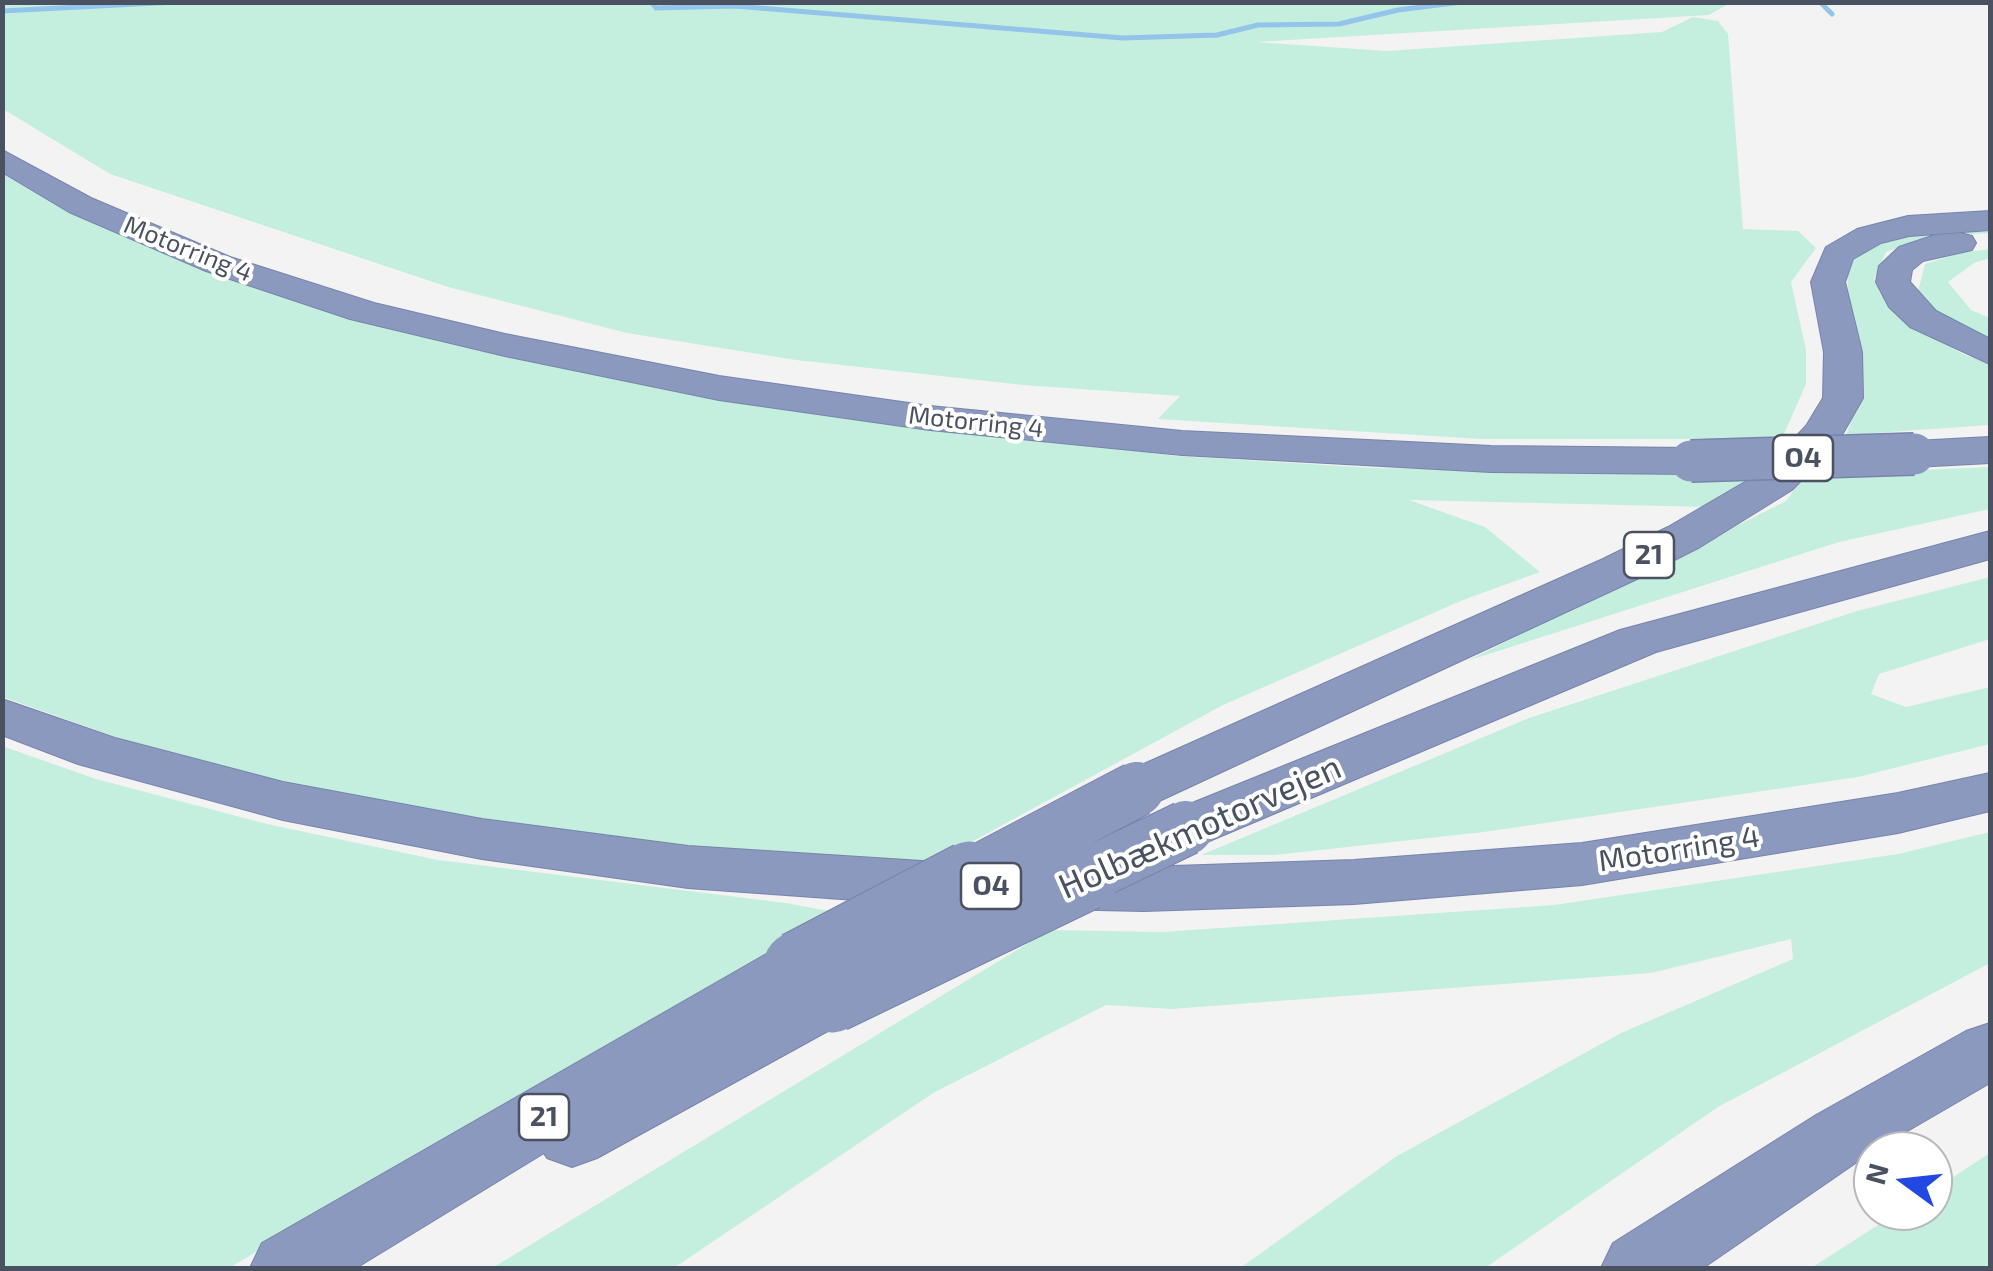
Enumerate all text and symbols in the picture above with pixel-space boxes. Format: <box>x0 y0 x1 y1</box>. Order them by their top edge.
street label: Motorring 4 <box>120 210 256 288</box>
street label: Motorring 4 <box>907 400 1045 444</box>
road number: O4 <box>1773 435 1833 481</box>
road number: 21 <box>1624 532 1674 578</box>
street label: Holbækmotorvejen <box>1052 746 1348 908</box>
street label: Motorring 4 <box>1596 819 1762 879</box>
road number: O4 <box>961 863 1021 909</box>
road number: 21 <box>519 1094 569 1140</box>
north arrow <box>1853 1131 1953 1231</box>
text: N <box>1857 1160 1895 1188</box>

